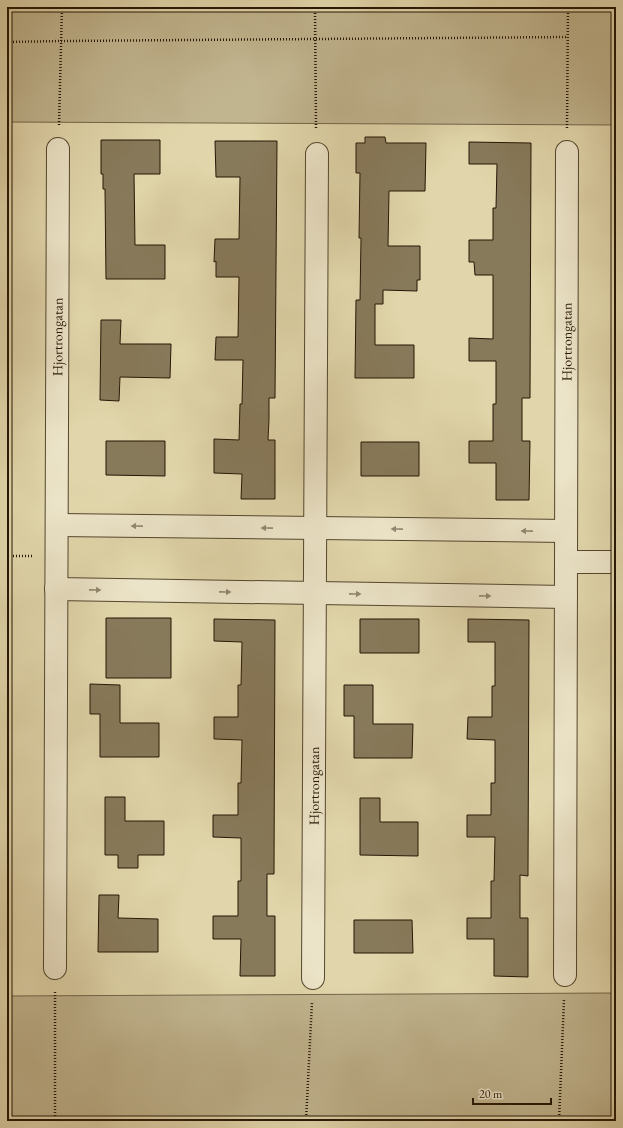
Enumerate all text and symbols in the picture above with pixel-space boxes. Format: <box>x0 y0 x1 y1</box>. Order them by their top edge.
street label: Hjortrongatan <box>48 297 66 376</box>
street label: Hjortrongatan <box>557 302 576 381</box>
one-way arrow <box>130 523 143 529</box>
one-way arrow <box>261 524 273 531</box>
one-way arrow <box>390 526 403 532</box>
one-way arrow <box>520 528 533 534</box>
one-way arrow <box>89 587 102 593</box>
one-way arrow <box>219 589 232 595</box>
one-way arrow <box>349 591 362 597</box>
one-way arrow <box>479 593 492 599</box>
street label: Hjortrongatan <box>305 746 323 825</box>
scale bar <box>473 1080 551 1106</box>
text: 20 m <box>479 1086 503 1102</box>

